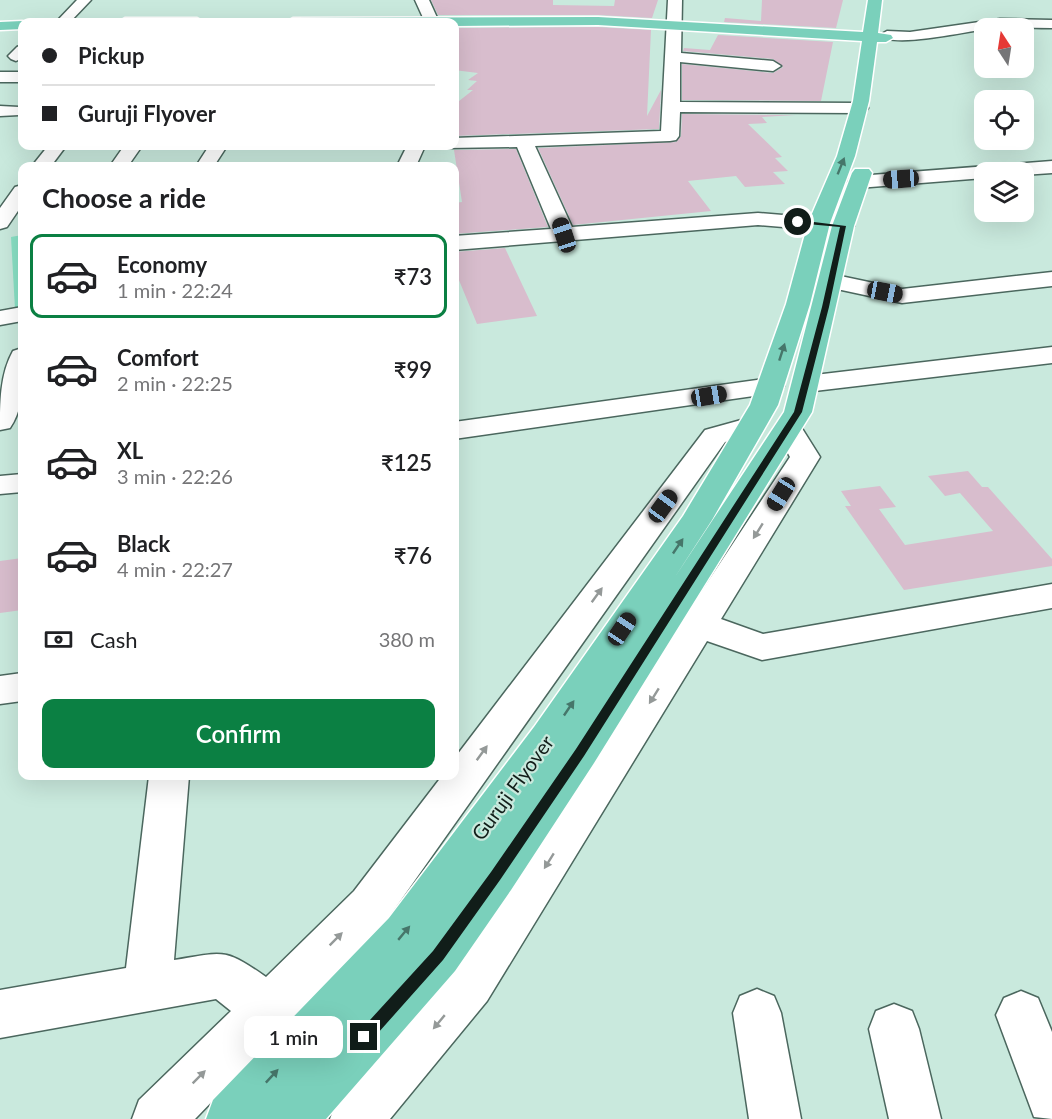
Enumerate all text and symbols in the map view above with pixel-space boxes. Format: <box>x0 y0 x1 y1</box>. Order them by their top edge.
north arrow <box>974 18 1034 78</box>
map controls <box>974 18 1034 222</box>
text: Pickup <box>78 42 144 69</box>
button: locate <box>974 90 1034 150</box>
text: Guruji Flyover <box>78 100 216 127</box>
one-way arrow <box>837 157 847 175</box>
button: layers <box>974 162 1034 222</box>
car <box>882 169 920 189</box>
text: Choose a ride <box>42 181 206 214</box>
route start <box>784 208 811 235</box>
car <box>550 215 578 255</box>
icon: car <box>45 249 99 303</box>
text: Economy <box>117 251 207 278</box>
text: ₹73 <box>394 263 432 290</box>
text: 1 min · 22:24 <box>117 278 233 302</box>
car <box>866 280 904 304</box>
icon: car <box>45 342 99 396</box>
one-way arrow <box>778 343 787 361</box>
text: Comfort <box>117 344 199 371</box>
text: ₹99 <box>394 356 432 383</box>
text: 2 min · 22:25 <box>117 371 233 395</box>
car <box>690 384 728 408</box>
icon: car <box>45 435 99 489</box>
text: XL <box>117 437 143 464</box>
text: ₹125 <box>381 449 432 476</box>
text: 3 min · 22:26 <box>117 464 233 488</box>
car <box>764 474 798 514</box>
car <box>645 486 681 526</box>
one-way arrow <box>752 523 764 539</box>
icon: car <box>45 528 99 582</box>
text: Black <box>117 530 170 557</box>
one-way arrow <box>672 539 684 555</box>
text: ₹76 <box>394 542 432 569</box>
text: 4 min · 22:27 <box>117 557 233 581</box>
one-way arrow <box>590 588 602 603</box>
car <box>604 609 640 649</box>
icon: cash <box>42 623 75 656</box>
text: Cash <box>90 626 137 653</box>
text: 380 m <box>379 627 435 651</box>
one-way arrow <box>648 688 659 704</box>
button: Confirm <box>42 699 435 768</box>
one-way arrow <box>563 700 574 716</box>
street label: Guruji Flyover <box>466 730 559 844</box>
one-way arrow <box>475 745 487 760</box>
one-way arrow <box>544 853 555 869</box>
one-way arrow <box>397 926 410 941</box>
one-way arrow <box>329 933 343 947</box>
one-way arrow <box>433 1014 446 1030</box>
callout: 1 min <box>244 1016 343 1058</box>
route end <box>350 1023 377 1050</box>
text: 1 min <box>269 1025 318 1049</box>
one-way arrow <box>265 1069 278 1084</box>
one-way arrow <box>191 1071 205 1085</box>

